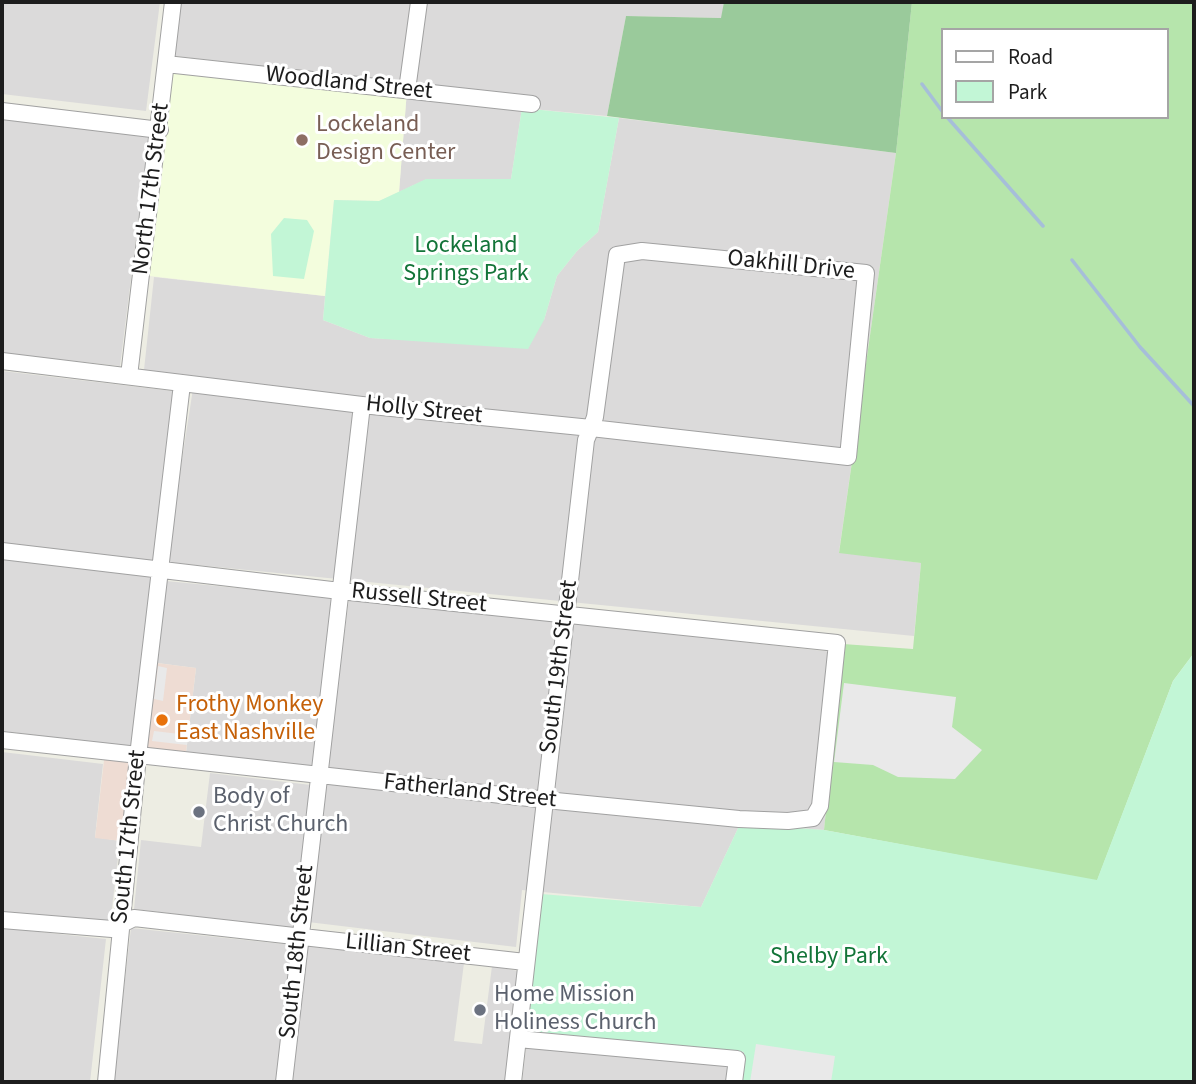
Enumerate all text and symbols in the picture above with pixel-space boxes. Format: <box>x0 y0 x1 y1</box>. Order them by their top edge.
legend <box>940 28 1168 119</box>
text: Road <box>1008 42 1053 72</box>
street label: Woodland Street <box>264 61 434 107</box>
text: Park <box>1008 77 1047 107</box>
street label: North 17th Street <box>127 101 177 277</box>
place label: Lockeland Design Center <box>316 112 455 168</box>
marker: Lockeland Design Center <box>294 132 310 148</box>
park label: Lockeland Springs Park <box>403 233 529 289</box>
street label: Oakhill Drive <box>726 245 856 287</box>
street label: Holly Street <box>364 391 484 431</box>
street label: Russell Street <box>350 578 488 620</box>
street label: South 19th Street <box>535 578 585 756</box>
place label: Frothy Monkey East Nashville <box>176 692 323 748</box>
marker: Frothy Monkey East Nashville <box>154 712 170 728</box>
street label: South 17th Street <box>107 749 153 925</box>
street label: Fatherland Street <box>382 769 558 815</box>
place label: Body of Christ Church <box>213 784 348 840</box>
marker: Body of Christ Church <box>191 804 207 820</box>
street label: South 18th Street <box>275 864 321 1040</box>
street label: Lillian Street <box>344 928 472 970</box>
park label: Shelby Park <box>770 944 888 972</box>
place label: Home Mission Holiness Church <box>494 982 657 1038</box>
marker: Home Mission Holiness Church <box>472 1002 488 1018</box>

